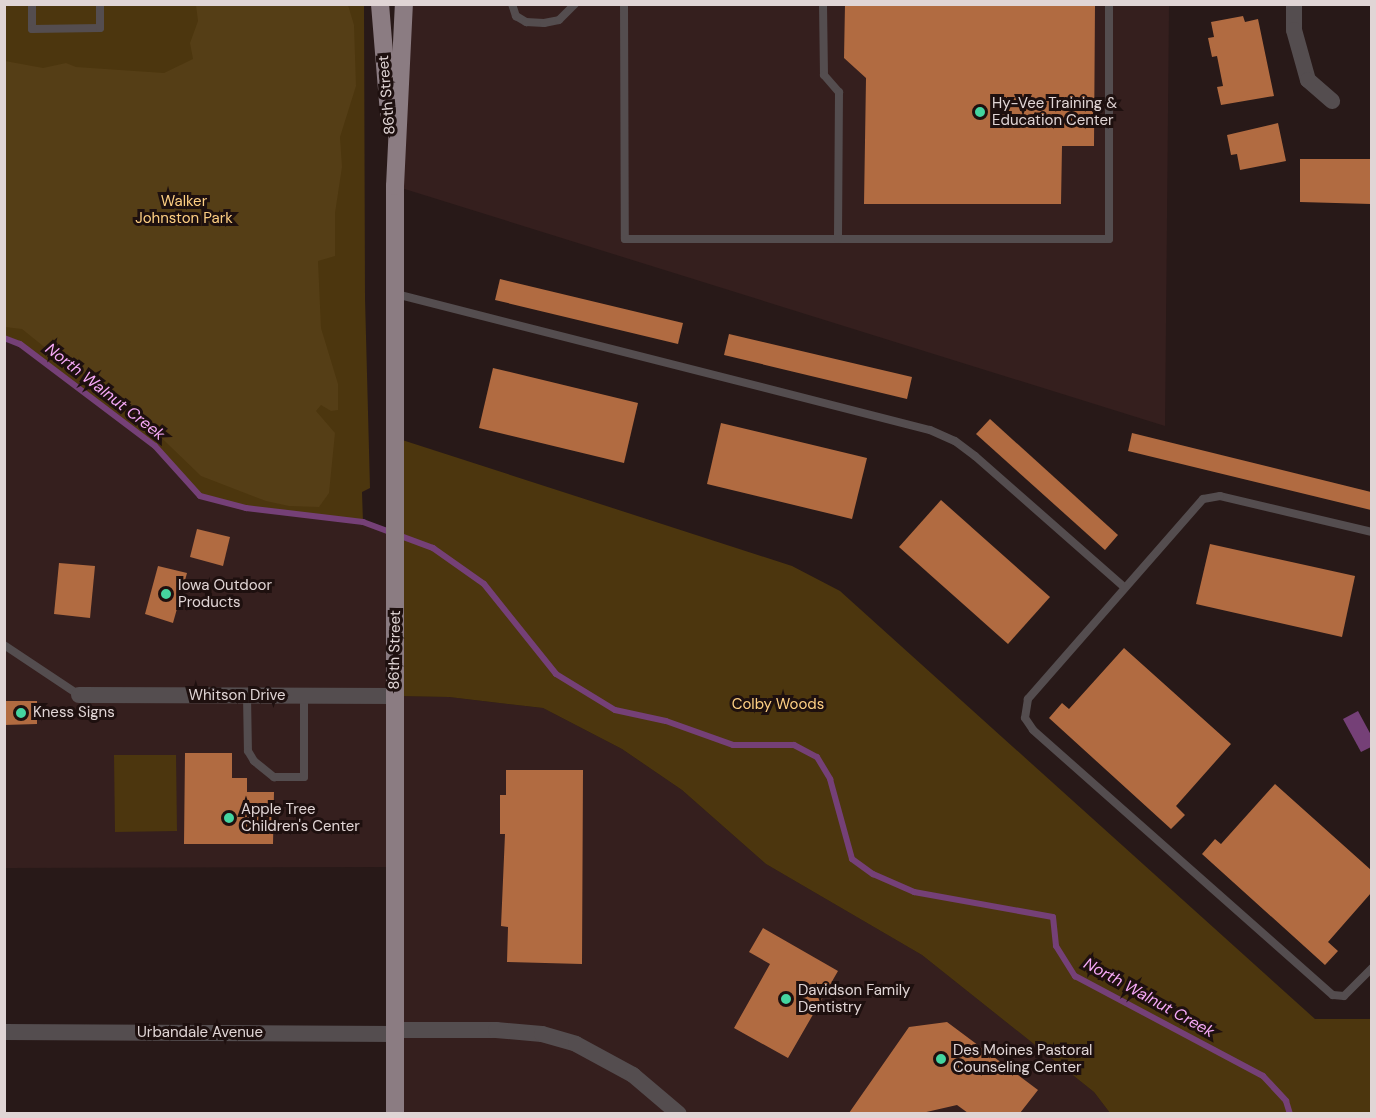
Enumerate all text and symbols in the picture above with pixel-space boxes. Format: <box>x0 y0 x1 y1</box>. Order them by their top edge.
street label: 86th Street <box>375 55 399 135</box>
place label: Hy-Vee Training & Education Center <box>992 94 1117 129</box>
marker: Hy-Vee Training & Education Center <box>973 105 987 119</box>
park label: Walker Johnston Park <box>135 192 233 227</box>
water label: North Walnut Creek <box>41 339 169 445</box>
place label: Iowa Outdoor Products <box>178 576 272 611</box>
marker: Iowa Outdoor Products <box>159 587 173 601</box>
street label: 86th Street <box>385 610 405 690</box>
street label: Whitson Drive <box>188 687 286 705</box>
park label: Colby Woods <box>732 696 824 714</box>
place label: Kness Signs <box>33 704 115 722</box>
marker: Kness Signs <box>14 706 28 720</box>
place label: Apple Tree Children's Center <box>241 800 360 835</box>
marker: Apple Tree Children's Center <box>222 811 236 825</box>
water label: North Walnut Creek <box>1080 954 1218 1042</box>
place label: Davidson Family Dentistry <box>798 981 910 1016</box>
marker: Davidson Family Dentistry <box>779 992 793 1006</box>
street label: Urbandale Avenue <box>137 1024 263 1042</box>
place label: Des Moines Pastoral Counseling Center <box>953 1041 1092 1076</box>
marker: Des Moines Pastoral Counseling Center <box>934 1052 948 1066</box>

